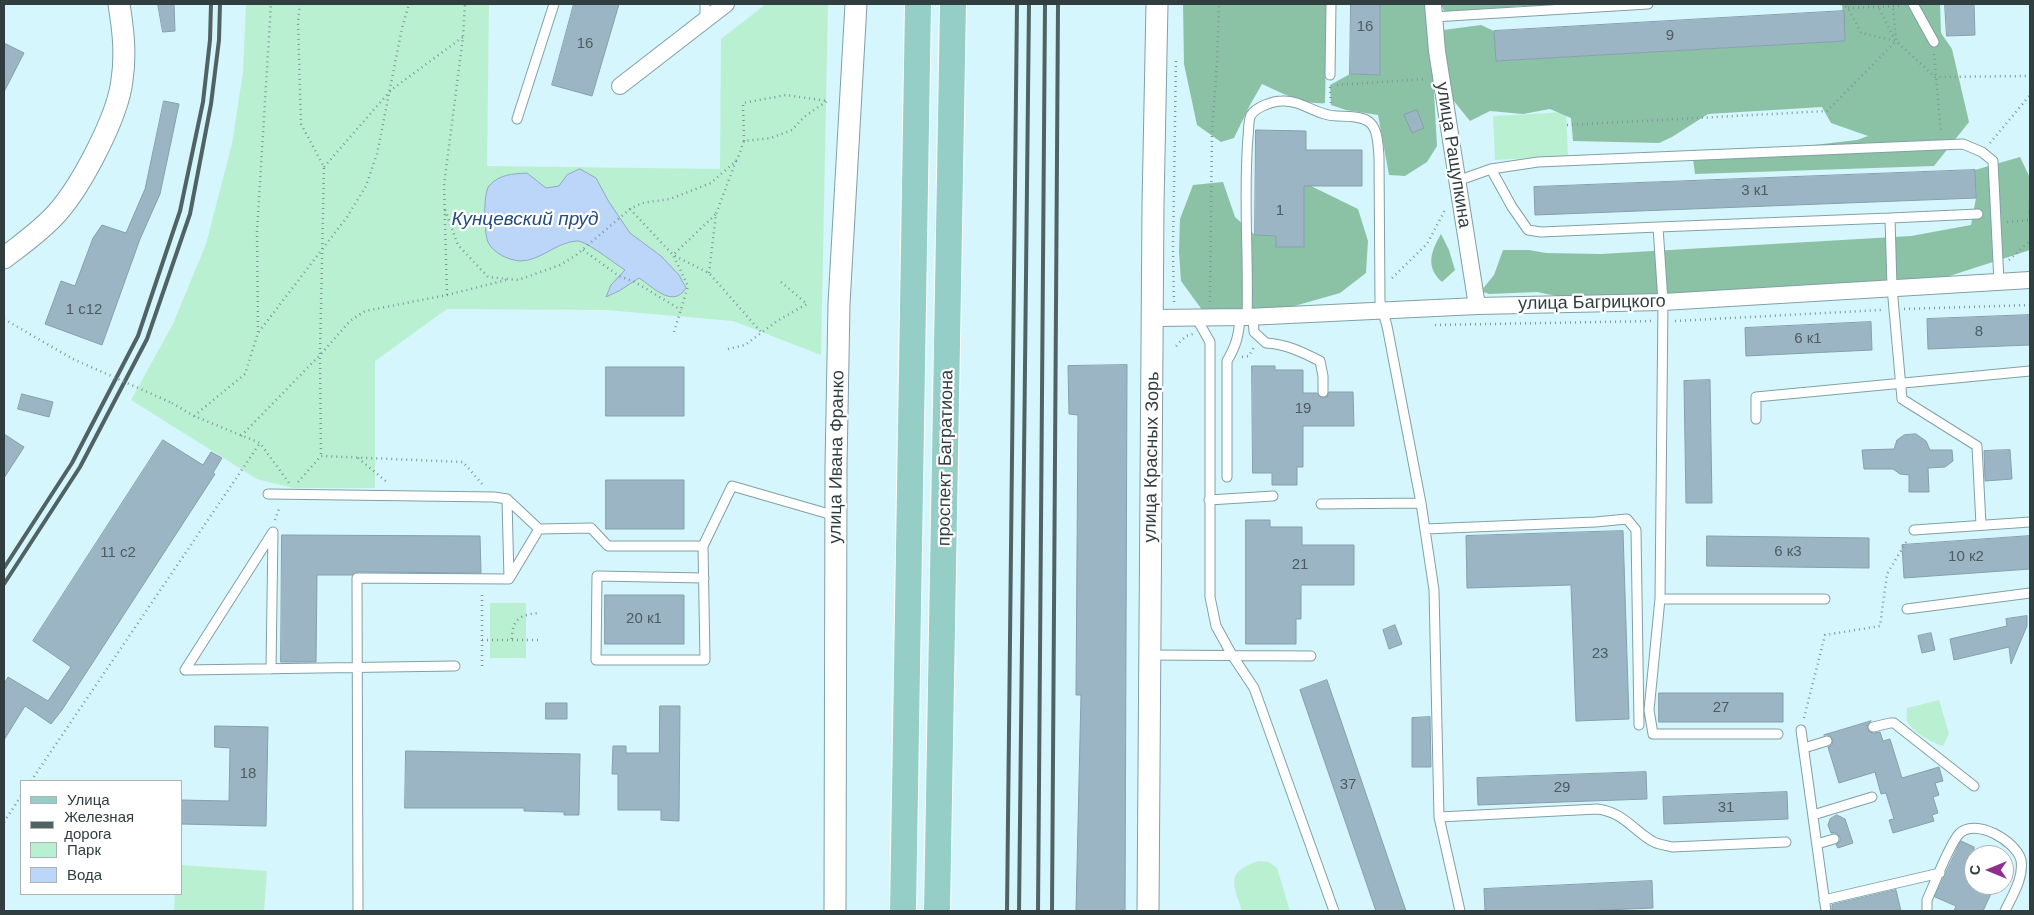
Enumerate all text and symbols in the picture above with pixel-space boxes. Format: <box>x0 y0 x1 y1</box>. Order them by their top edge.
house number: 16 <box>1357 18 1373 36</box>
house number: 9 <box>1666 27 1674 45</box>
house number: 16 <box>577 35 593 53</box>
street label: улица Ращупкина <box>1431 80 1475 230</box>
house number: 3 к1 <box>1741 182 1769 200</box>
house number: 1 <box>1276 202 1284 220</box>
water label: Кунцевский пруд <box>451 209 599 231</box>
street label: улица Багрицкого <box>1518 291 1666 315</box>
house number: 1 с12 <box>66 301 102 319</box>
house number: 8 <box>1975 323 1983 341</box>
house number: 6 к1 <box>1794 330 1822 348</box>
street label: улица Ивана Франко <box>825 370 849 544</box>
street label: проспект Багратиона <box>934 370 958 546</box>
street label: улица Красных Зорь <box>1140 371 1164 543</box>
house number: 19 <box>1295 400 1311 418</box>
house number: 6 к3 <box>1774 543 1802 561</box>
house number: 11 с2 <box>100 544 136 562</box>
house number: 10 к2 <box>1948 548 1984 566</box>
house number: 21 <box>1292 556 1308 574</box>
house number: 20 к1 <box>626 610 662 628</box>
house number: 23 <box>1592 645 1608 663</box>
house number: 27 <box>1713 699 1729 717</box>
house number: 18 <box>240 765 256 783</box>
house number: 37 <box>1340 776 1356 794</box>
house number: 29 <box>1554 779 1570 797</box>
legend <box>20 780 182 895</box>
text: Улица <box>67 791 110 808</box>
house number: 31 <box>1718 799 1734 817</box>
text: Железная дорога <box>64 808 134 842</box>
text: Парк <box>67 841 101 858</box>
north arrow <box>1964 845 2014 895</box>
text: С <box>1967 865 1983 875</box>
text: Вода <box>67 866 102 883</box>

